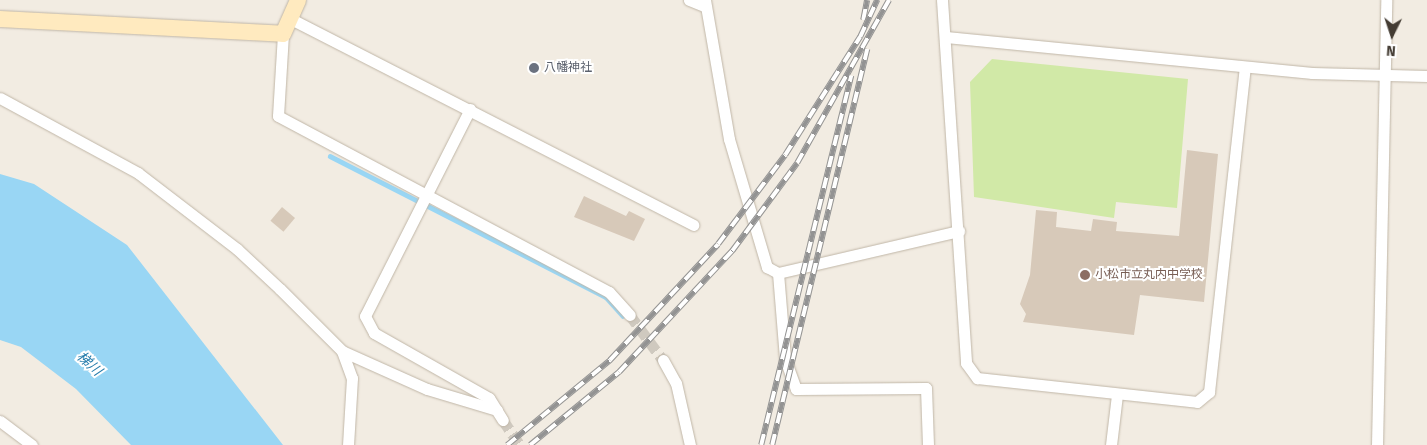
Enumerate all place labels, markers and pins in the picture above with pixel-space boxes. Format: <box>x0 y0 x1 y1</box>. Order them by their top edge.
place label: 八幡神社 <box>544 61 592 75</box>
marker: 八幡神社 <box>528 62 540 74</box>
place label: 小松市立丸内中学校 <box>1095 268 1203 282</box>
marker: 小松市立丸内中学校 <box>1079 269 1091 281</box>

